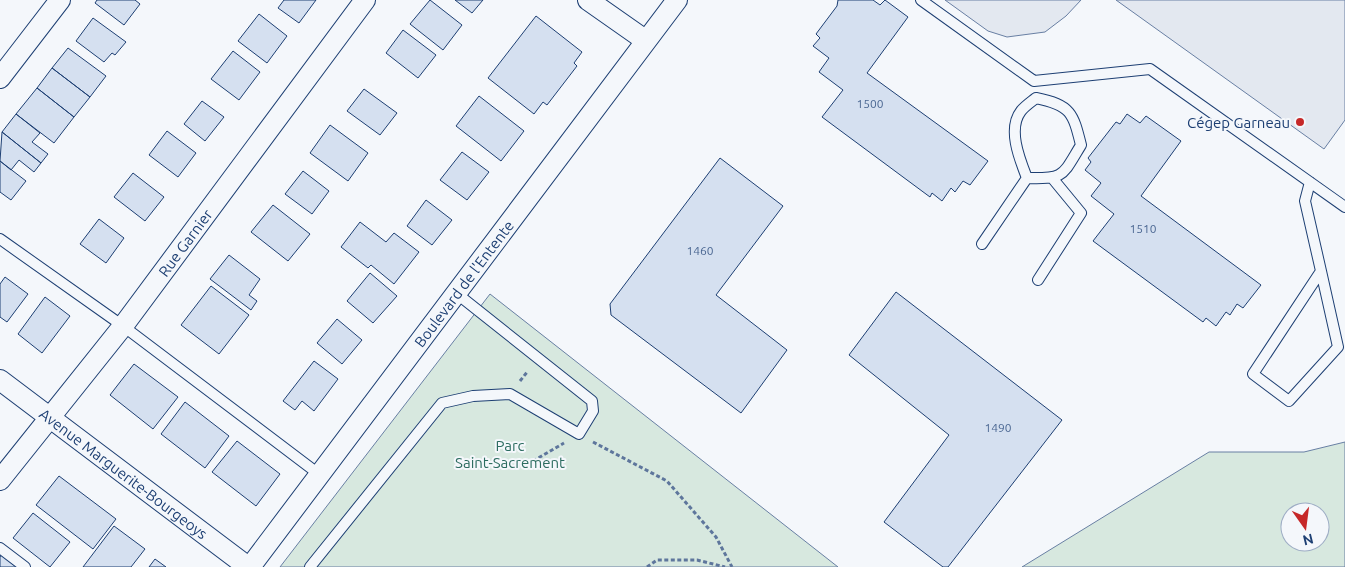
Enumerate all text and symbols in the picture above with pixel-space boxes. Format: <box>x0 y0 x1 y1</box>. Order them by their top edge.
house number: 1500 <box>856 97 884 110</box>
place label: Cégep Garneau <box>1187 114 1290 131</box>
marker: Cégep Garneau <box>1294 116 1306 128</box>
street label: Rue Garnier <box>155 205 216 279</box>
street label: Boulevard de l'Entente <box>410 217 517 350</box>
house number: 1510 <box>1129 222 1157 235</box>
house number: 1460 <box>686 244 714 257</box>
street label: Avenue Marguerite-Bourgeoys <box>36 405 211 542</box>
house number: 1490 <box>984 421 1012 434</box>
park label: Parc Saint-Sacrement <box>455 437 565 471</box>
north arrow <box>1280 502 1330 552</box>
text: N <box>1301 531 1315 549</box>

